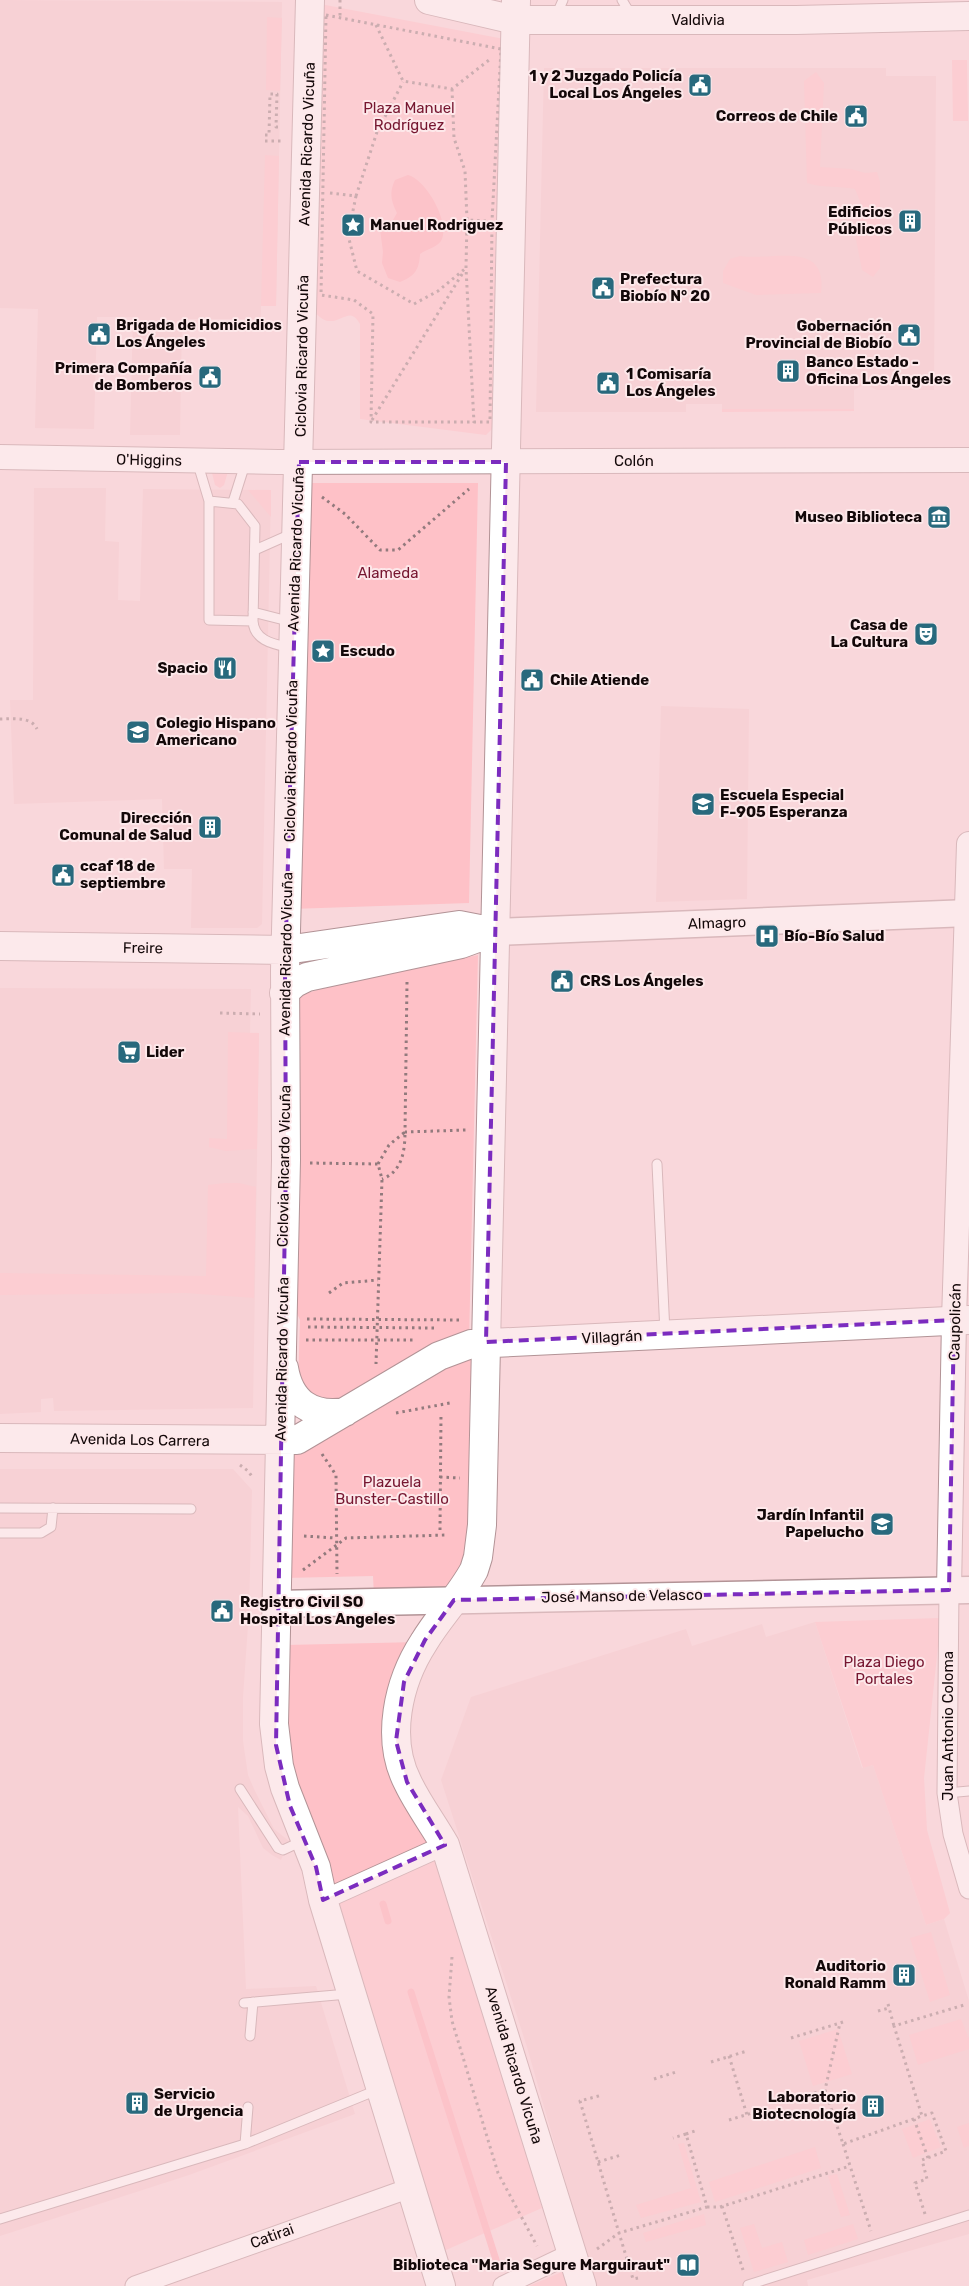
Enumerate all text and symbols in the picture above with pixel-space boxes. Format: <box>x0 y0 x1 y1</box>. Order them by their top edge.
street label: Valdivia <box>671 11 725 29</box>
street label: Avenida Ricardo Vicuña <box>295 62 319 226</box>
place label: 1 y 2 Juzgado Policía Local Los Ángeles <box>529 67 682 102</box>
public building icon: 1 y 2 Juzgado Policía Local Los Ángeles <box>687 72 713 98</box>
park label: Plaza Manuel Rodríguez <box>363 99 455 134</box>
public building icon: Correos de Chile <box>843 103 869 129</box>
place label: Correos de Chile <box>716 107 838 125</box>
place label: Edificios Públicos <box>828 203 892 238</box>
building icon: Edificios Públicos <box>897 208 923 234</box>
place icon: Manuel Rodriguez <box>340 212 366 238</box>
place label: Manuel Rodriguez <box>370 216 503 234</box>
place label: Prefectura Biobío N° 20 <box>620 270 710 305</box>
street label: Ciclovia Ricardo Vicuña <box>292 275 312 437</box>
public building icon: Prefectura Biobío N° 20 <box>590 275 616 301</box>
place label: Brigada de Homicidios Los Ángeles <box>116 316 282 351</box>
place label: Gobernación Provincial de Biobío <box>745 317 892 352</box>
public building icon: Brigada de Homicidios Los Ángeles <box>86 321 112 347</box>
public building icon: Gobernación Provincial de Biobío <box>896 322 922 348</box>
place label: Banco Estado - Oficina Los Ángeles <box>806 353 951 388</box>
building icon: Banco Estado - Oficina Los Ángeles <box>775 358 801 384</box>
place label: Primera Compañía de Bomberos <box>55 359 192 394</box>
public building icon: Primera Compañía de Bomberos <box>197 364 223 390</box>
place label: 1 Comisaría Los Ángeles <box>626 365 715 400</box>
public building icon: 1 Comisaría Los Ángeles <box>595 370 621 396</box>
street label: O'Higgins <box>116 450 183 470</box>
street label: Colón <box>614 452 654 470</box>
street label: Avenida Ricardo Vicuña <box>284 467 308 631</box>
museum icon: Museo Biblioteca <box>926 504 952 530</box>
place label: Museo Biblioteca <box>795 508 922 526</box>
park label: Alameda <box>358 564 418 582</box>
place label: Casa de La Cultura <box>830 616 908 651</box>
theatre icon: Casa de La Cultura <box>913 621 939 647</box>
place icon: Escudo <box>310 638 336 664</box>
place label: Escudo <box>340 642 395 660</box>
restaurant icon: Spacio <box>212 655 238 681</box>
place label: Spacio <box>157 659 208 677</box>
public building icon: Chile Atiende <box>519 667 545 693</box>
place label: Chile Atiende <box>550 671 649 689</box>
street label: Ciclovia Ricardo Vicuña <box>281 680 301 842</box>
place label: Colegio Hispano Americano <box>156 714 276 749</box>
school or university icon: Colegio Hispano Americano <box>125 719 151 745</box>
place label: Escuela Especial F-905 Esperanza <box>720 786 848 821</box>
school or university icon: Escuela Especial F-905 Esperanza <box>690 791 716 817</box>
place label: Dirección Comunal de Salud <box>59 809 192 844</box>
building icon: Dirección Comunal de Salud <box>197 814 223 840</box>
place label: ccaf 18 de septiembre <box>80 857 166 892</box>
public building icon: ccaf 18 de septiembre <box>50 862 76 888</box>
street label: Avenida Ricardo Vicuña <box>276 872 296 1036</box>
street label: Almagro <box>687 913 747 933</box>
hospital icon: Bío-Bío Salud <box>754 923 780 949</box>
place label: Bío-Bío Salud <box>784 927 885 945</box>
street label: Freire <box>123 939 163 957</box>
public building icon: CRS Los Ángeles <box>549 968 575 994</box>
place label: CRS Los Ángeles <box>580 972 704 990</box>
supermarket icon: Lider <box>116 1039 142 1065</box>
place label: Lider <box>146 1043 185 1061</box>
street label: Ciclovia Ricardo Vicuña <box>274 1085 294 1247</box>
street label: Avenida Ricardo Vicuña <box>272 1277 292 1441</box>
street label: Caupolicán <box>945 1283 965 1361</box>
street label: Villagrán <box>581 1326 643 1348</box>
street label: Avenida Los Carrera <box>70 1430 210 1450</box>
park label: Plazuela Bunster-Castillo <box>335 1473 449 1508</box>
place label: Jardín Infantil Papelucho <box>757 1506 864 1541</box>
school or university icon: Jardín Infantil Papelucho <box>869 1511 895 1537</box>
street label: José Manso de Velasco <box>541 1586 703 1606</box>
place label: Registro Civil SO Hospital Los Angeles <box>240 1593 395 1628</box>
public building icon: Registro Civil SO Hospital Los Angeles <box>209 1598 235 1624</box>
street label: Juan Antonio Coloma <box>939 1651 957 1801</box>
park label: Plaza Diego Portales <box>843 1653 925 1688</box>
place label: Auditorio Ronald Ramm <box>784 1957 886 1992</box>
building icon: Auditorio Ronald Ramm <box>891 1962 917 1988</box>
street label: Avenida Ricardo Vicuña <box>481 1984 547 2146</box>
place label: Servicio de Urgencia <box>154 2085 243 2120</box>
place label: Laboratorio Biotecnología <box>752 2088 856 2123</box>
building icon: Servicio de Urgencia <box>124 2090 150 2116</box>
building icon: Laboratorio Biotecnología <box>860 2093 886 2119</box>
street label: Catirai <box>248 2220 296 2252</box>
library icon: Biblioteca "Maria Segure Marguiraut" <box>675 2252 701 2278</box>
place label: Biblioteca "Maria Segure Marguiraut" <box>393 2256 670 2274</box>

